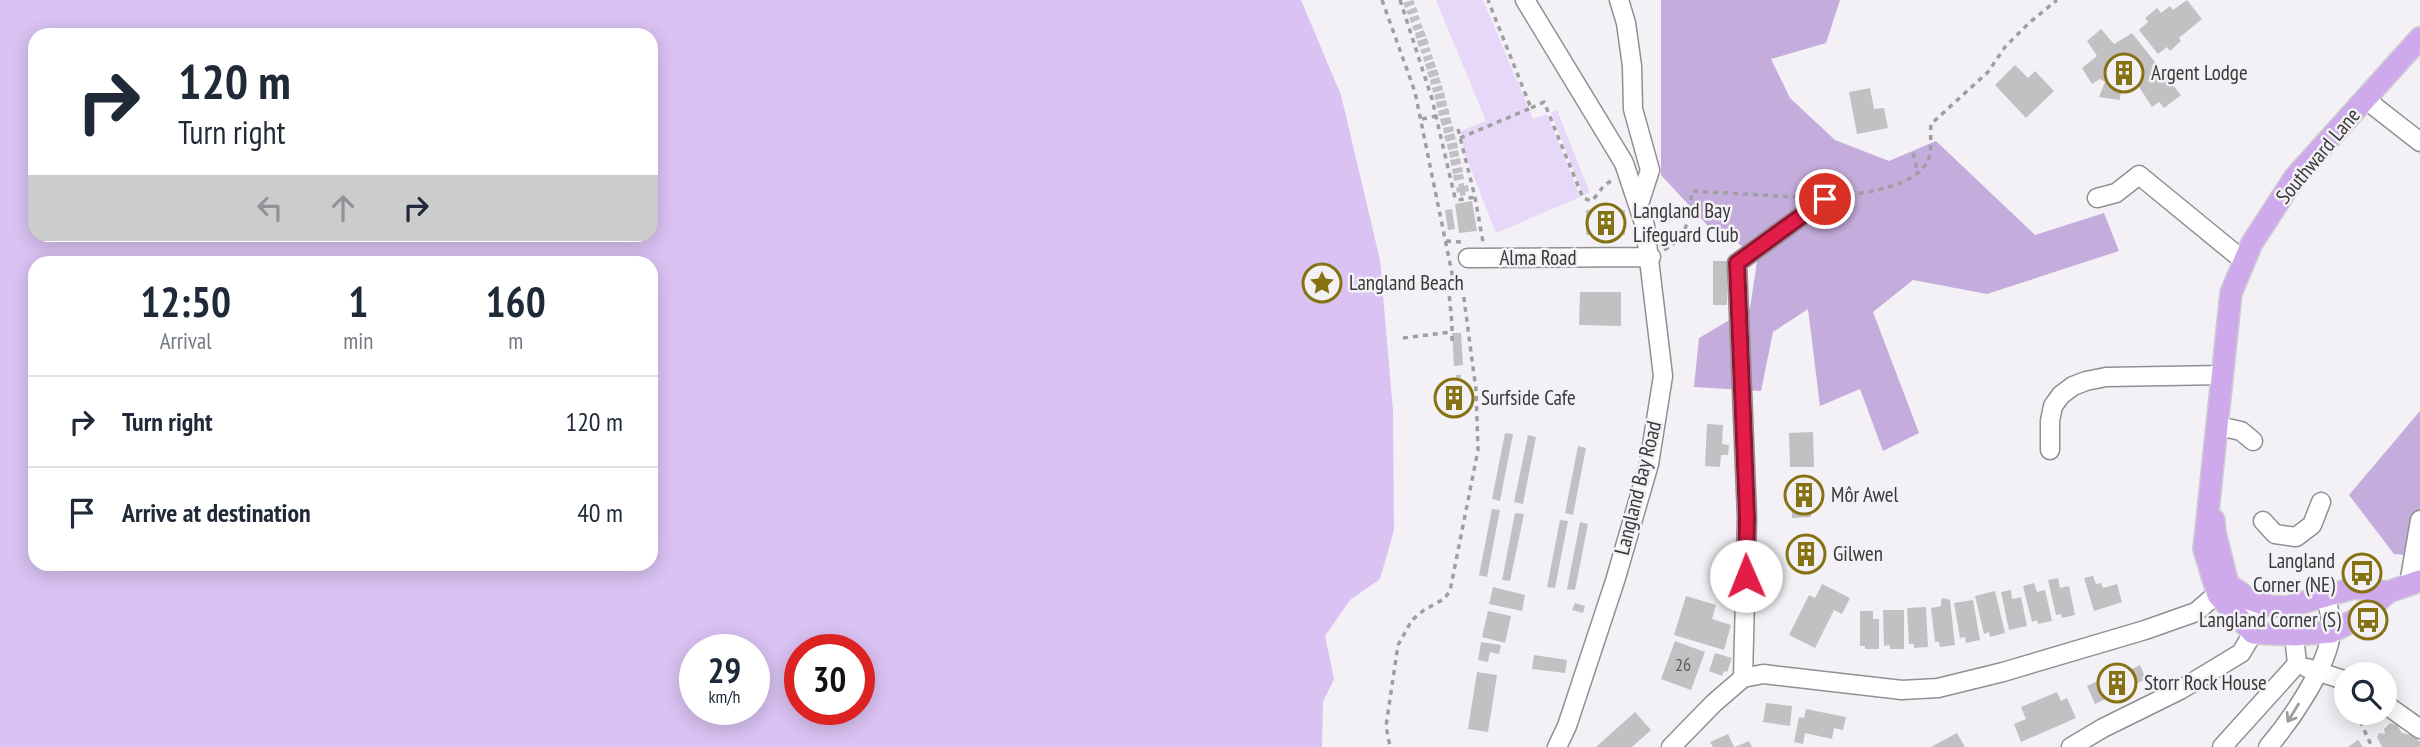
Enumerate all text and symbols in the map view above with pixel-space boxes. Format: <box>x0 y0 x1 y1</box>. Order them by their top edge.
text: 120 m <box>178 49 291 113</box>
building icon: Argent Lodge <box>2103 52 2145 94</box>
icon: right <box>63 56 154 147</box>
place label: Argent Lodge <box>2151 59 2248 86</box>
street label: Southward Lane <box>2270 102 2366 209</box>
text: Turn right <box>178 111 286 153</box>
pin <box>1795 169 1855 229</box>
icon: arrive <box>1806 180 1844 218</box>
icon: left <box>251 189 289 227</box>
icon: ahead <box>324 189 362 227</box>
icon: right <box>397 189 435 227</box>
place label: Langland Bay Lifeguard Club <box>1633 197 1739 248</box>
building icon: Langland Bay Lifeguard Club <box>1585 202 1627 244</box>
street label: Alma Road <box>1499 244 1577 271</box>
place icon: Langland Beach <box>1301 262 1343 304</box>
place label: Langland Beach <box>1349 269 1464 296</box>
text: 12:50 <box>140 274 231 329</box>
text: 1 <box>348 274 368 329</box>
text: 160 <box>486 274 546 329</box>
text: Arrival <box>160 326 212 355</box>
text: min <box>343 326 373 355</box>
text: m <box>508 326 523 355</box>
building icon: Surfside Cafe <box>1433 377 1475 419</box>
place label: Surfside Cafe <box>1481 384 1576 411</box>
icon: right <box>63 403 101 441</box>
text: Turn right <box>122 405 213 438</box>
text: 120 m <box>565 405 623 438</box>
street label: Langland Bay Road <box>1608 418 1667 558</box>
building icon: Môr Awel <box>1783 474 1825 516</box>
place label: Môr Awel <box>1831 481 1898 508</box>
icon: arrive <box>63 494 101 532</box>
text: Arrive at destination <box>122 496 311 529</box>
text: 40 m <box>577 496 623 529</box>
building icon: Gilwen <box>1785 533 1827 575</box>
position arrow <box>1709 539 1783 613</box>
place label: Gilwen <box>1833 540 1883 567</box>
place label: Langland Corner (NE) <box>2253 547 2335 598</box>
bus stop icon: Langland Corner (NE) <box>2341 552 2383 594</box>
bus stop icon: Langland Corner (S) <box>2347 599 2389 641</box>
place label: Langland Corner (S) <box>2199 606 2341 633</box>
speed limit sign: 30 <box>784 634 875 725</box>
text: 29 <box>708 647 741 693</box>
house number: 26 <box>1675 653 1691 676</box>
building icon: Storr Rock House <box>2096 662 2138 704</box>
map controls <box>2334 662 2397 725</box>
button: search <box>2334 662 2397 725</box>
place label: Storr Rock House <box>2144 669 2267 696</box>
text: km/h <box>709 685 740 708</box>
one-way arrow <box>2285 703 2300 722</box>

